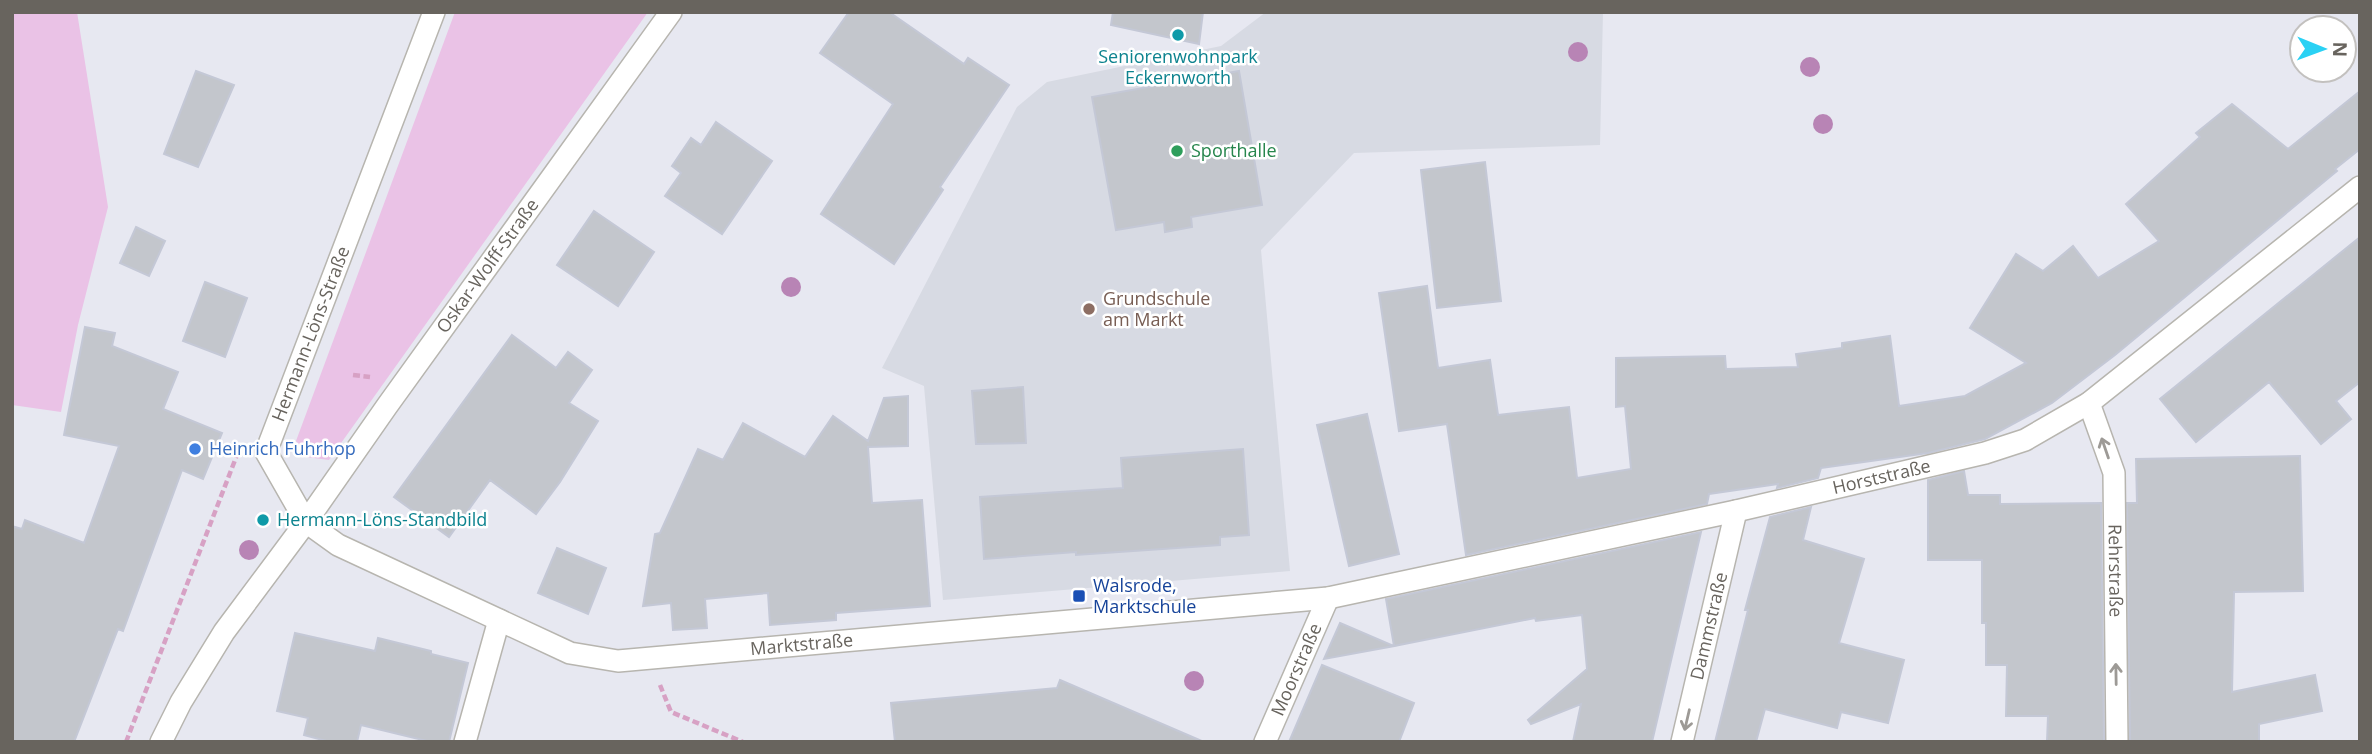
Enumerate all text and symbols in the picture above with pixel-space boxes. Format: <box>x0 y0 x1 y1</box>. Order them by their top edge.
north arrow <box>2288 14 2358 84</box>
marker: Seniorenwohnpark Eckernworth <box>1170 27 1186 43</box>
text: N <box>2327 41 2353 57</box>
place label: Seniorenwohnpark Eckernworth <box>1098 44 1258 89</box>
place label: Sporthalle <box>1191 138 1277 162</box>
marker: Sporthalle <box>1169 143 1185 159</box>
street label: Oskar-Wolff-Straße <box>430 194 544 338</box>
street label: Hermann-Löns-Straße <box>266 243 355 425</box>
place label: Grundschule am Markt <box>1103 286 1210 331</box>
marker: Grundschule am Markt <box>1081 301 1097 317</box>
place label: Heinrich Fuhrhop <box>209 436 356 460</box>
one-way arrow <box>2098 437 2110 459</box>
marker: Heinrich Fuhrhop <box>187 441 203 457</box>
street label: Horststraße <box>1830 453 1933 499</box>
place label: Hermann-Löns-Standbild <box>277 507 487 531</box>
marker: Hermann-Löns-Standbild <box>255 512 271 528</box>
street label: Rehrstraße <box>2104 524 2129 617</box>
street label: Dammstraße <box>1684 570 1732 682</box>
place label: Walsrode, Marktschule <box>1093 573 1196 618</box>
marker: Walsrode, Marktschule <box>1071 588 1087 604</box>
street label: Moorstraße <box>1265 619 1327 719</box>
street label: Marktstraße <box>749 627 854 660</box>
one-way arrow <box>2110 662 2123 685</box>
one-way arrow <box>1680 708 1693 731</box>

